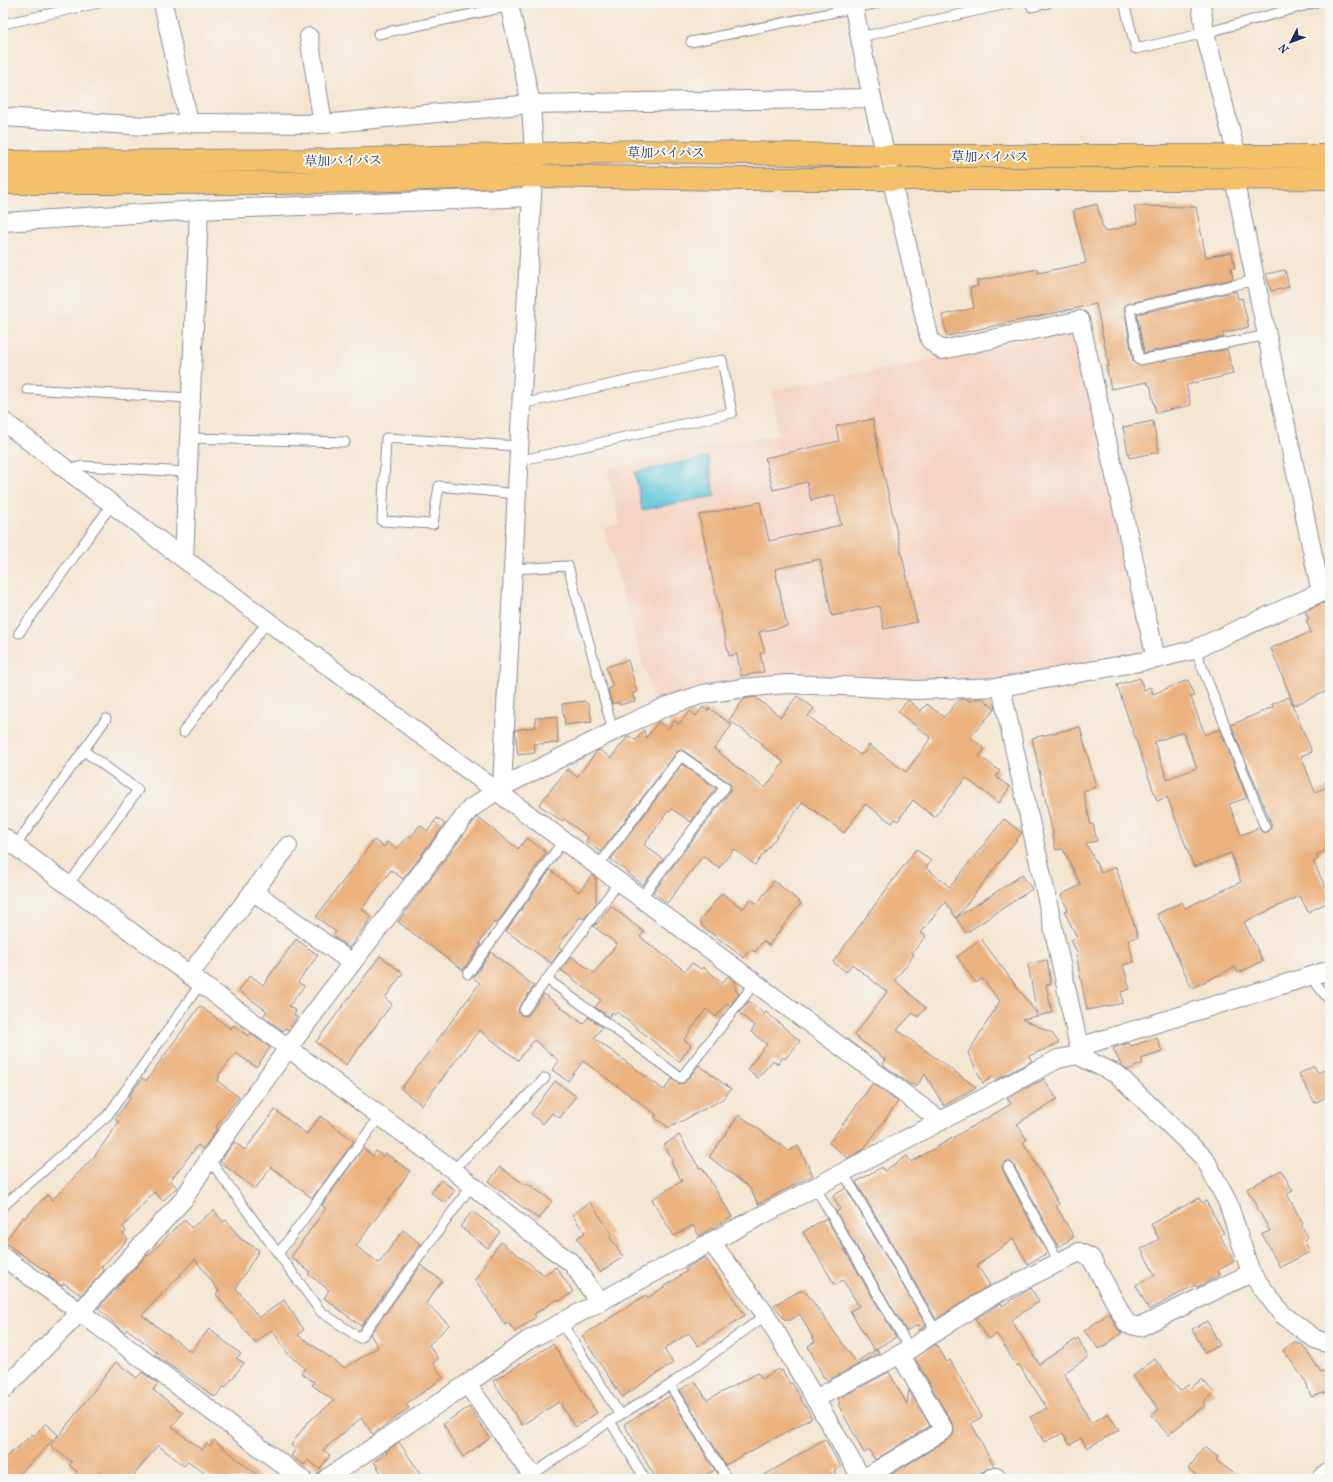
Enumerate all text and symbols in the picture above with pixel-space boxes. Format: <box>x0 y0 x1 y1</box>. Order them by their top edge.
north arrow <box>1271 22 1311 62</box>
text: N <box>1276 40 1292 56</box>
street label: 草加バイパス <box>627 145 705 160</box>
street label: 草加バイパス <box>951 149 1029 164</box>
street label: 草加バイパス <box>304 152 382 169</box>

